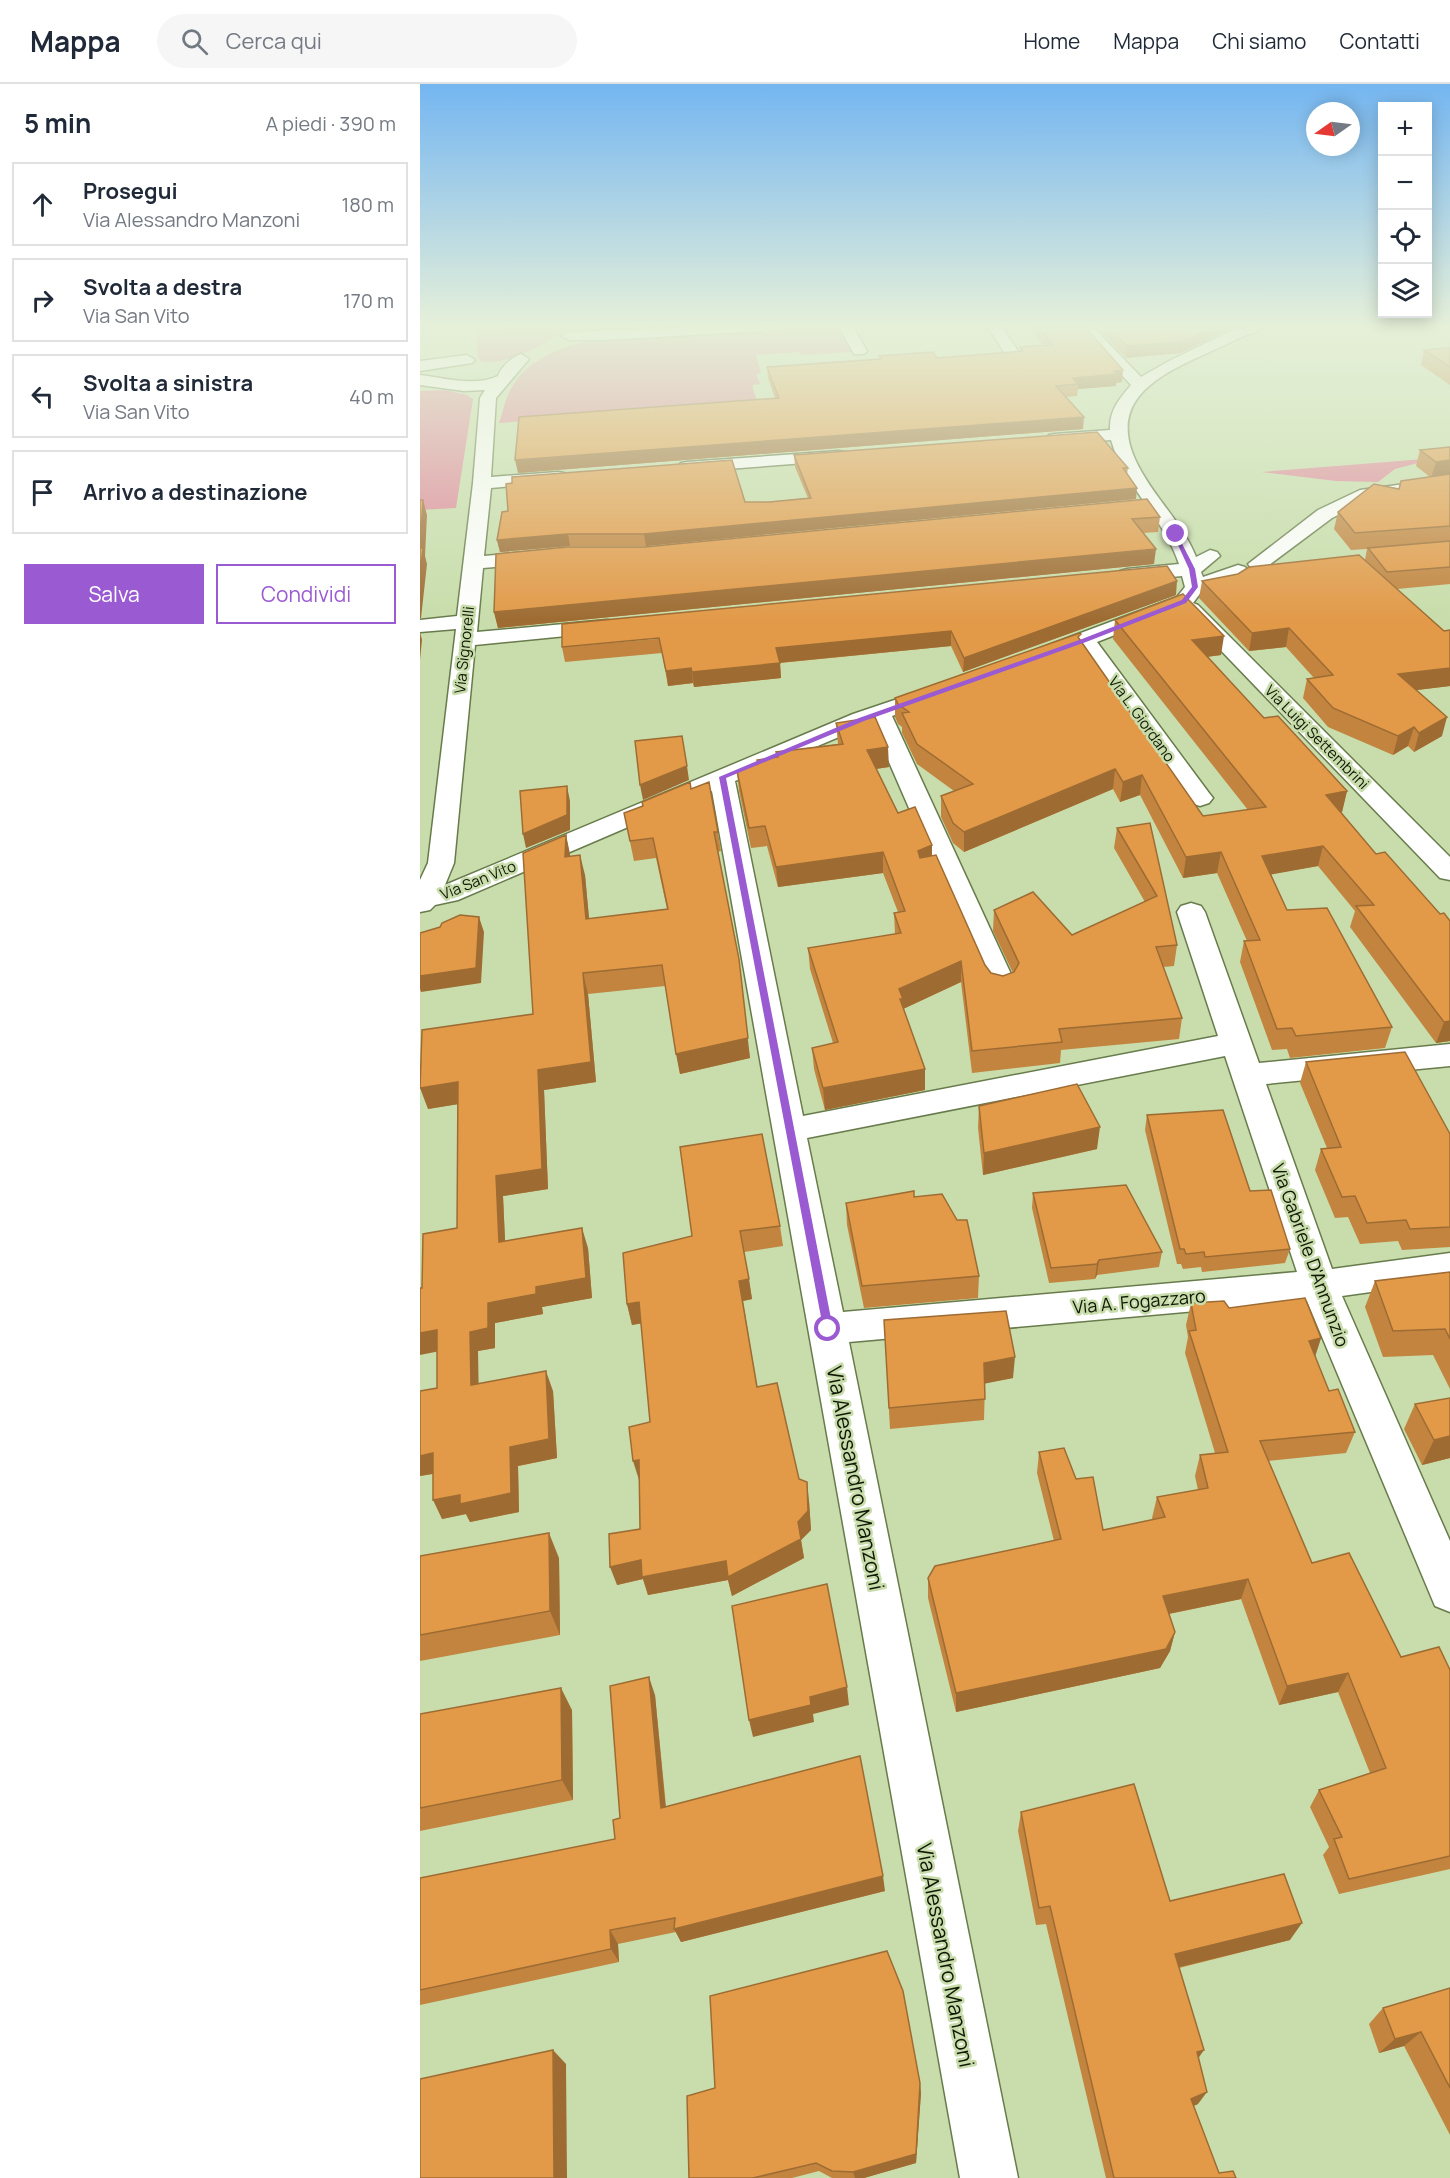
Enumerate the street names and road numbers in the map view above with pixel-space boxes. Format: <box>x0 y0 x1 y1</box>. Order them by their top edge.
street label: Via Signorelli <box>449 605 479 695</box>
street label: Via L. Giordano <box>1104 672 1180 766</box>
street label: Via Luigi Settembrini <box>1260 680 1374 794</box>
street label: Via San Vito <box>437 855 519 905</box>
street label: Via Gabriele D'Annunzio <box>1267 1160 1355 1350</box>
street label: Via A. Fogazzaro <box>1071 1283 1207 1319</box>
street label: Via Alessandro Manzoni <box>821 1363 891 1593</box>
street label: Via Alessandro Manzoni <box>911 1840 981 2070</box>

